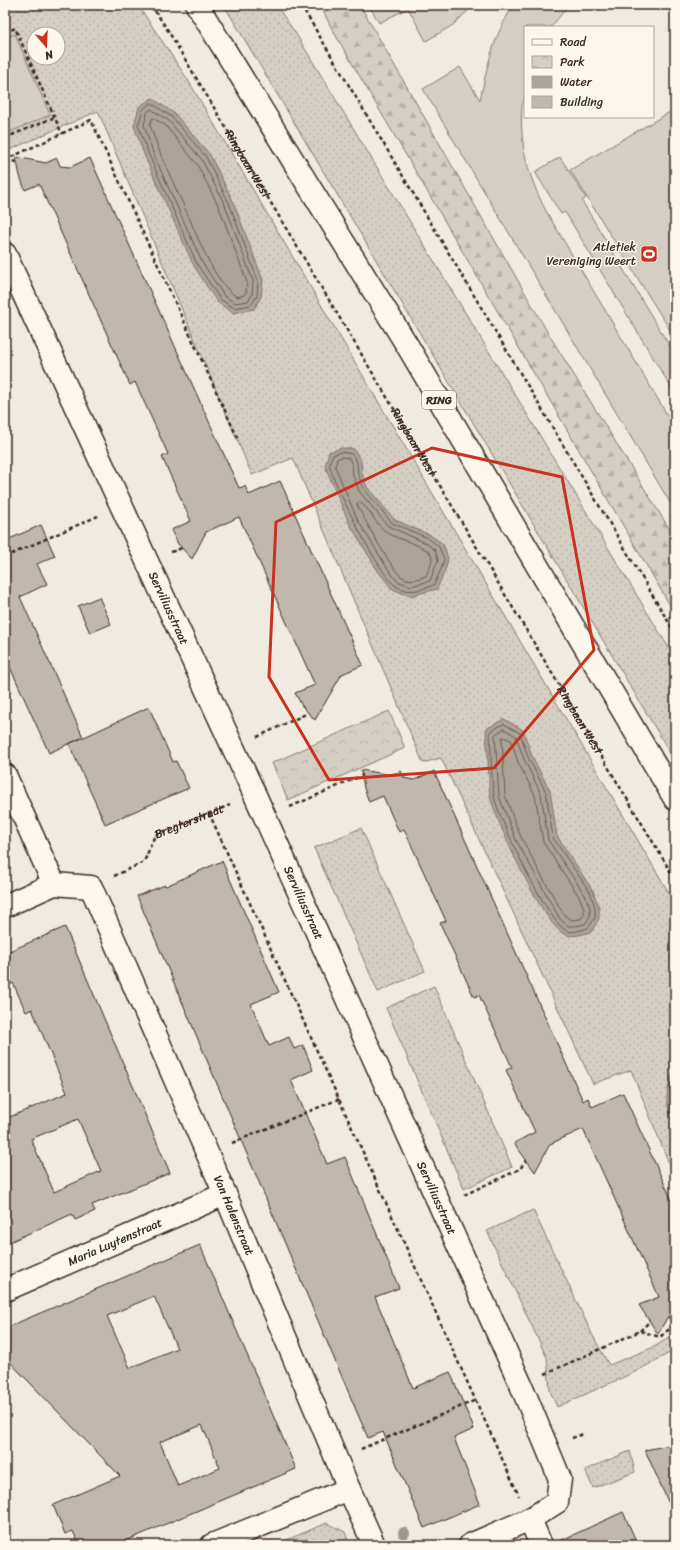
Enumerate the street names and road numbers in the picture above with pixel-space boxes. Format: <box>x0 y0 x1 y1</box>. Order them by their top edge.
street label: Ringbaan West <box>218 125 277 204</box>
road number: RING <box>422 391 456 409</box>
street label: Ringbaan West <box>385 403 444 482</box>
street label: Serviliusstraat <box>142 568 195 648</box>
street label: Ringbaan West <box>551 681 610 760</box>
street label: Bregterstraat <box>151 798 227 845</box>
street label: Serviliusstraat <box>277 862 330 943</box>
street label: Serviliusstraat <box>410 1158 463 1238</box>
street label: Van Halenstraat <box>207 1172 261 1259</box>
street label: Maria Luytenstraat <box>64 1212 166 1272</box>

